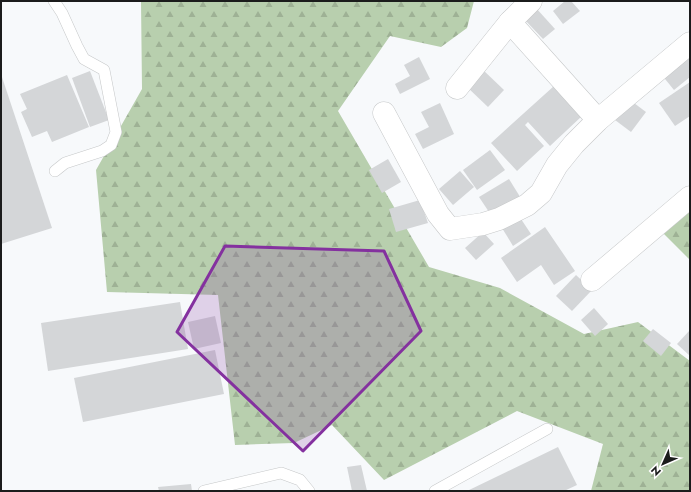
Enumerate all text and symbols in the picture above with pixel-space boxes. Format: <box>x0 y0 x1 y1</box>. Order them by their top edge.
north arrow <box>643 444 683 484</box>
text: N <box>647 462 665 480</box>

